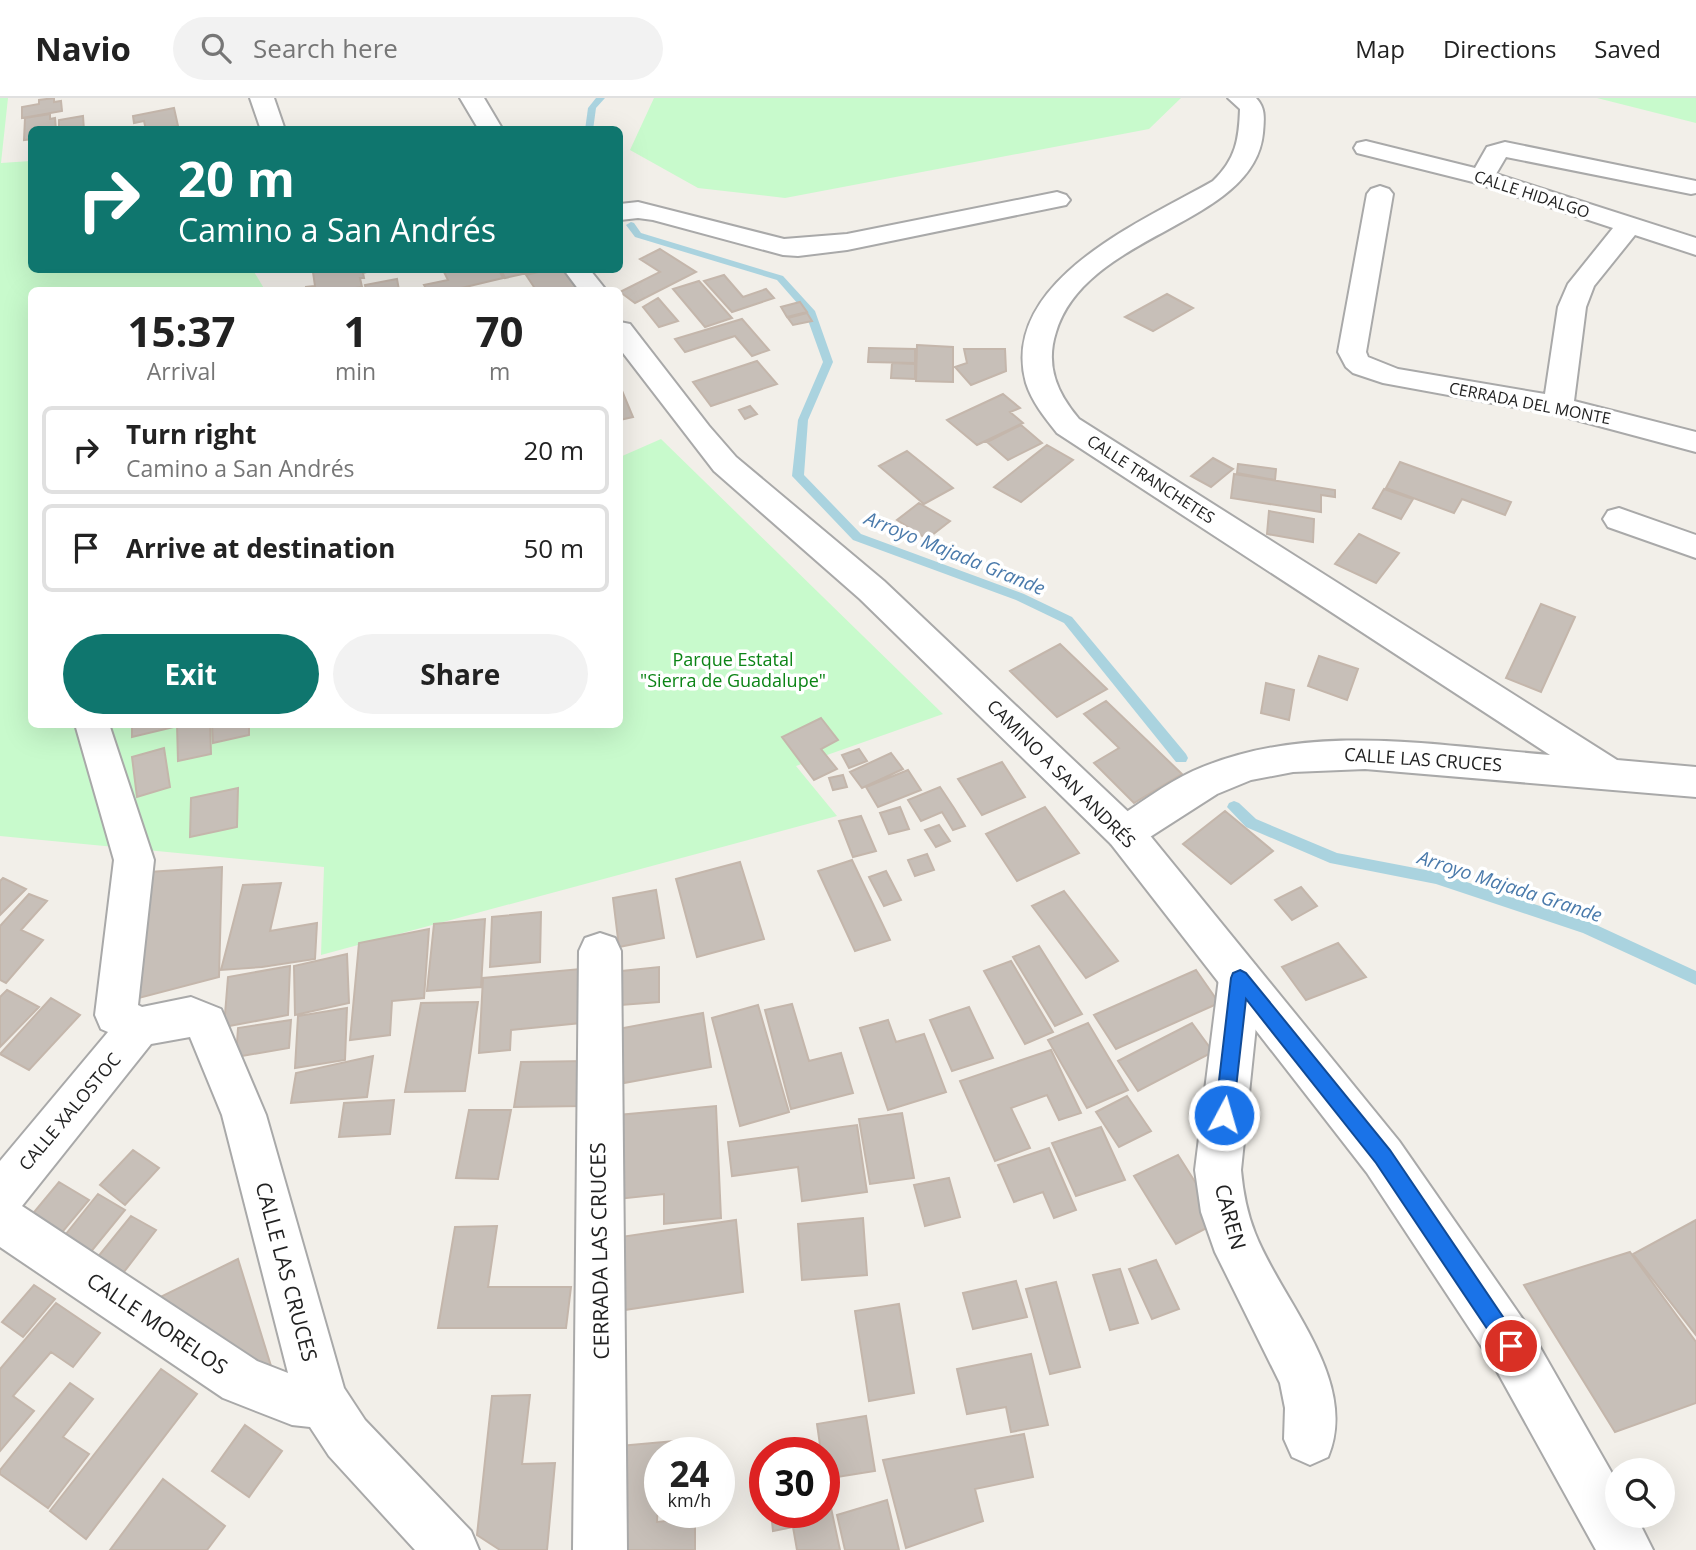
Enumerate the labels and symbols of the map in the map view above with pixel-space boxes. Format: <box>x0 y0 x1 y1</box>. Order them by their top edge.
street label: CALLE HIDALGO <box>1471 165 1593 223</box>
street label: CERRADA DEL MONTE <box>1447 377 1613 429</box>
street label: CALLE TRANCHETES <box>1083 429 1219 529</box>
water label: Arroyo Majada Grande <box>859 504 1049 601</box>
park label: Parque Estatal "Sierra de Guadalupe" <box>640 647 826 692</box>
street label: CAMINO A SAN ANDRÉS <box>982 694 1141 853</box>
street label: CALLE LAS CRUCES <box>1343 742 1503 777</box>
water label: Arroyo Majada Grande <box>1413 843 1605 928</box>
street label: CALLE XALOSTOC <box>13 1048 126 1175</box>
position arrow <box>1187 1078 1261 1152</box>
street label: CERRADA LAS CRUCES <box>583 1142 615 1360</box>
street label: CALLE LAS CRUCES <box>250 1179 324 1365</box>
street label: CAREN <box>1209 1181 1253 1253</box>
street label: CALLE MORELOS <box>82 1266 233 1381</box>
pin <box>1481 1316 1541 1376</box>
speed limit sign: 30 <box>749 1437 840 1528</box>

